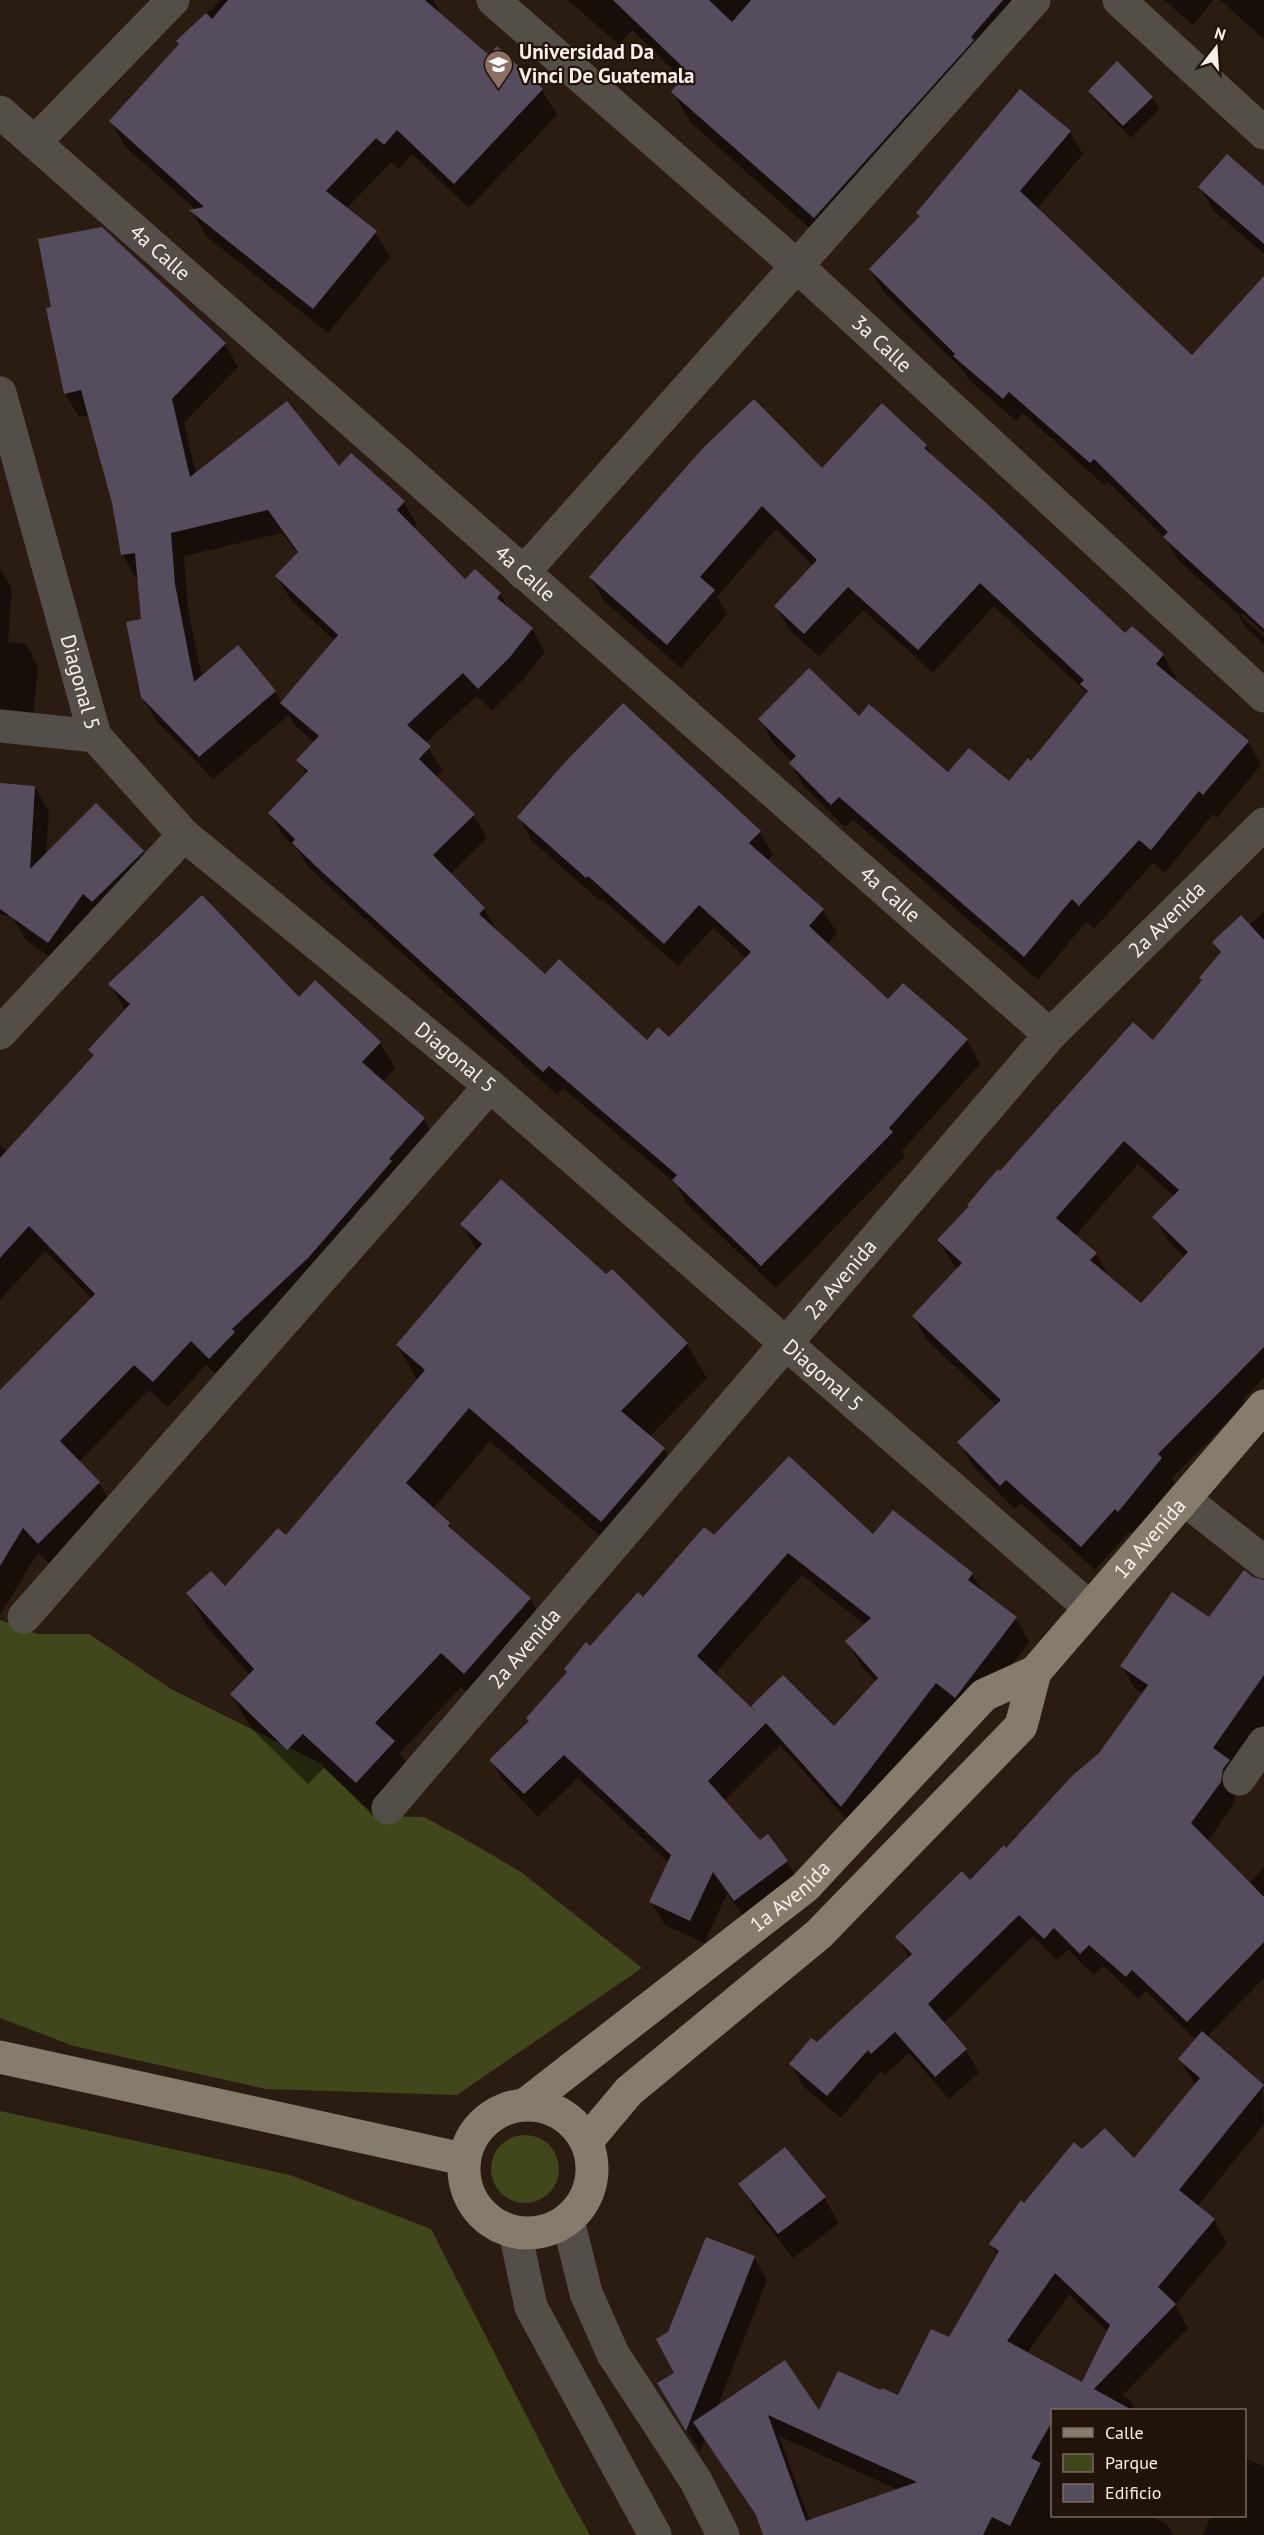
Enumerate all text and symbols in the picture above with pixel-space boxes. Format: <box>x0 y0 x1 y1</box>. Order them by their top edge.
north arrow <box>1186 18 1246 78</box>
text: N <box>1212 23 1228 45</box>
place label: Universidad Da Vinci De Guatemala <box>518 38 694 89</box>
school or university icon: Universidad Da Vinci De Guatemala <box>482 48 514 90</box>
street label: 4a Calle <box>124 218 196 286</box>
street label: 3a Calle <box>846 309 918 378</box>
street label: 4a Calle <box>489 539 561 607</box>
street label: Diagonal 5 <box>55 631 107 733</box>
street label: 4a Calle <box>854 860 926 928</box>
street label: 2a Avenida <box>1122 875 1211 963</box>
street label: Diagonal 5 <box>409 1016 502 1099</box>
street label: 2a Avenida <box>798 1233 882 1325</box>
street label: Diagonal 5 <box>778 1333 869 1417</box>
street label: 1a Avenida <box>1107 1492 1192 1584</box>
street label: 2a Avenida <box>482 1602 566 1694</box>
street label: 1a Avenida <box>744 1854 836 1938</box>
legend <box>1051 2409 1246 2517</box>
text: Calle <box>1105 2421 1144 2444</box>
text: Parque <box>1105 2451 1158 2474</box>
text: Edificio <box>1105 2481 1161 2504</box>

